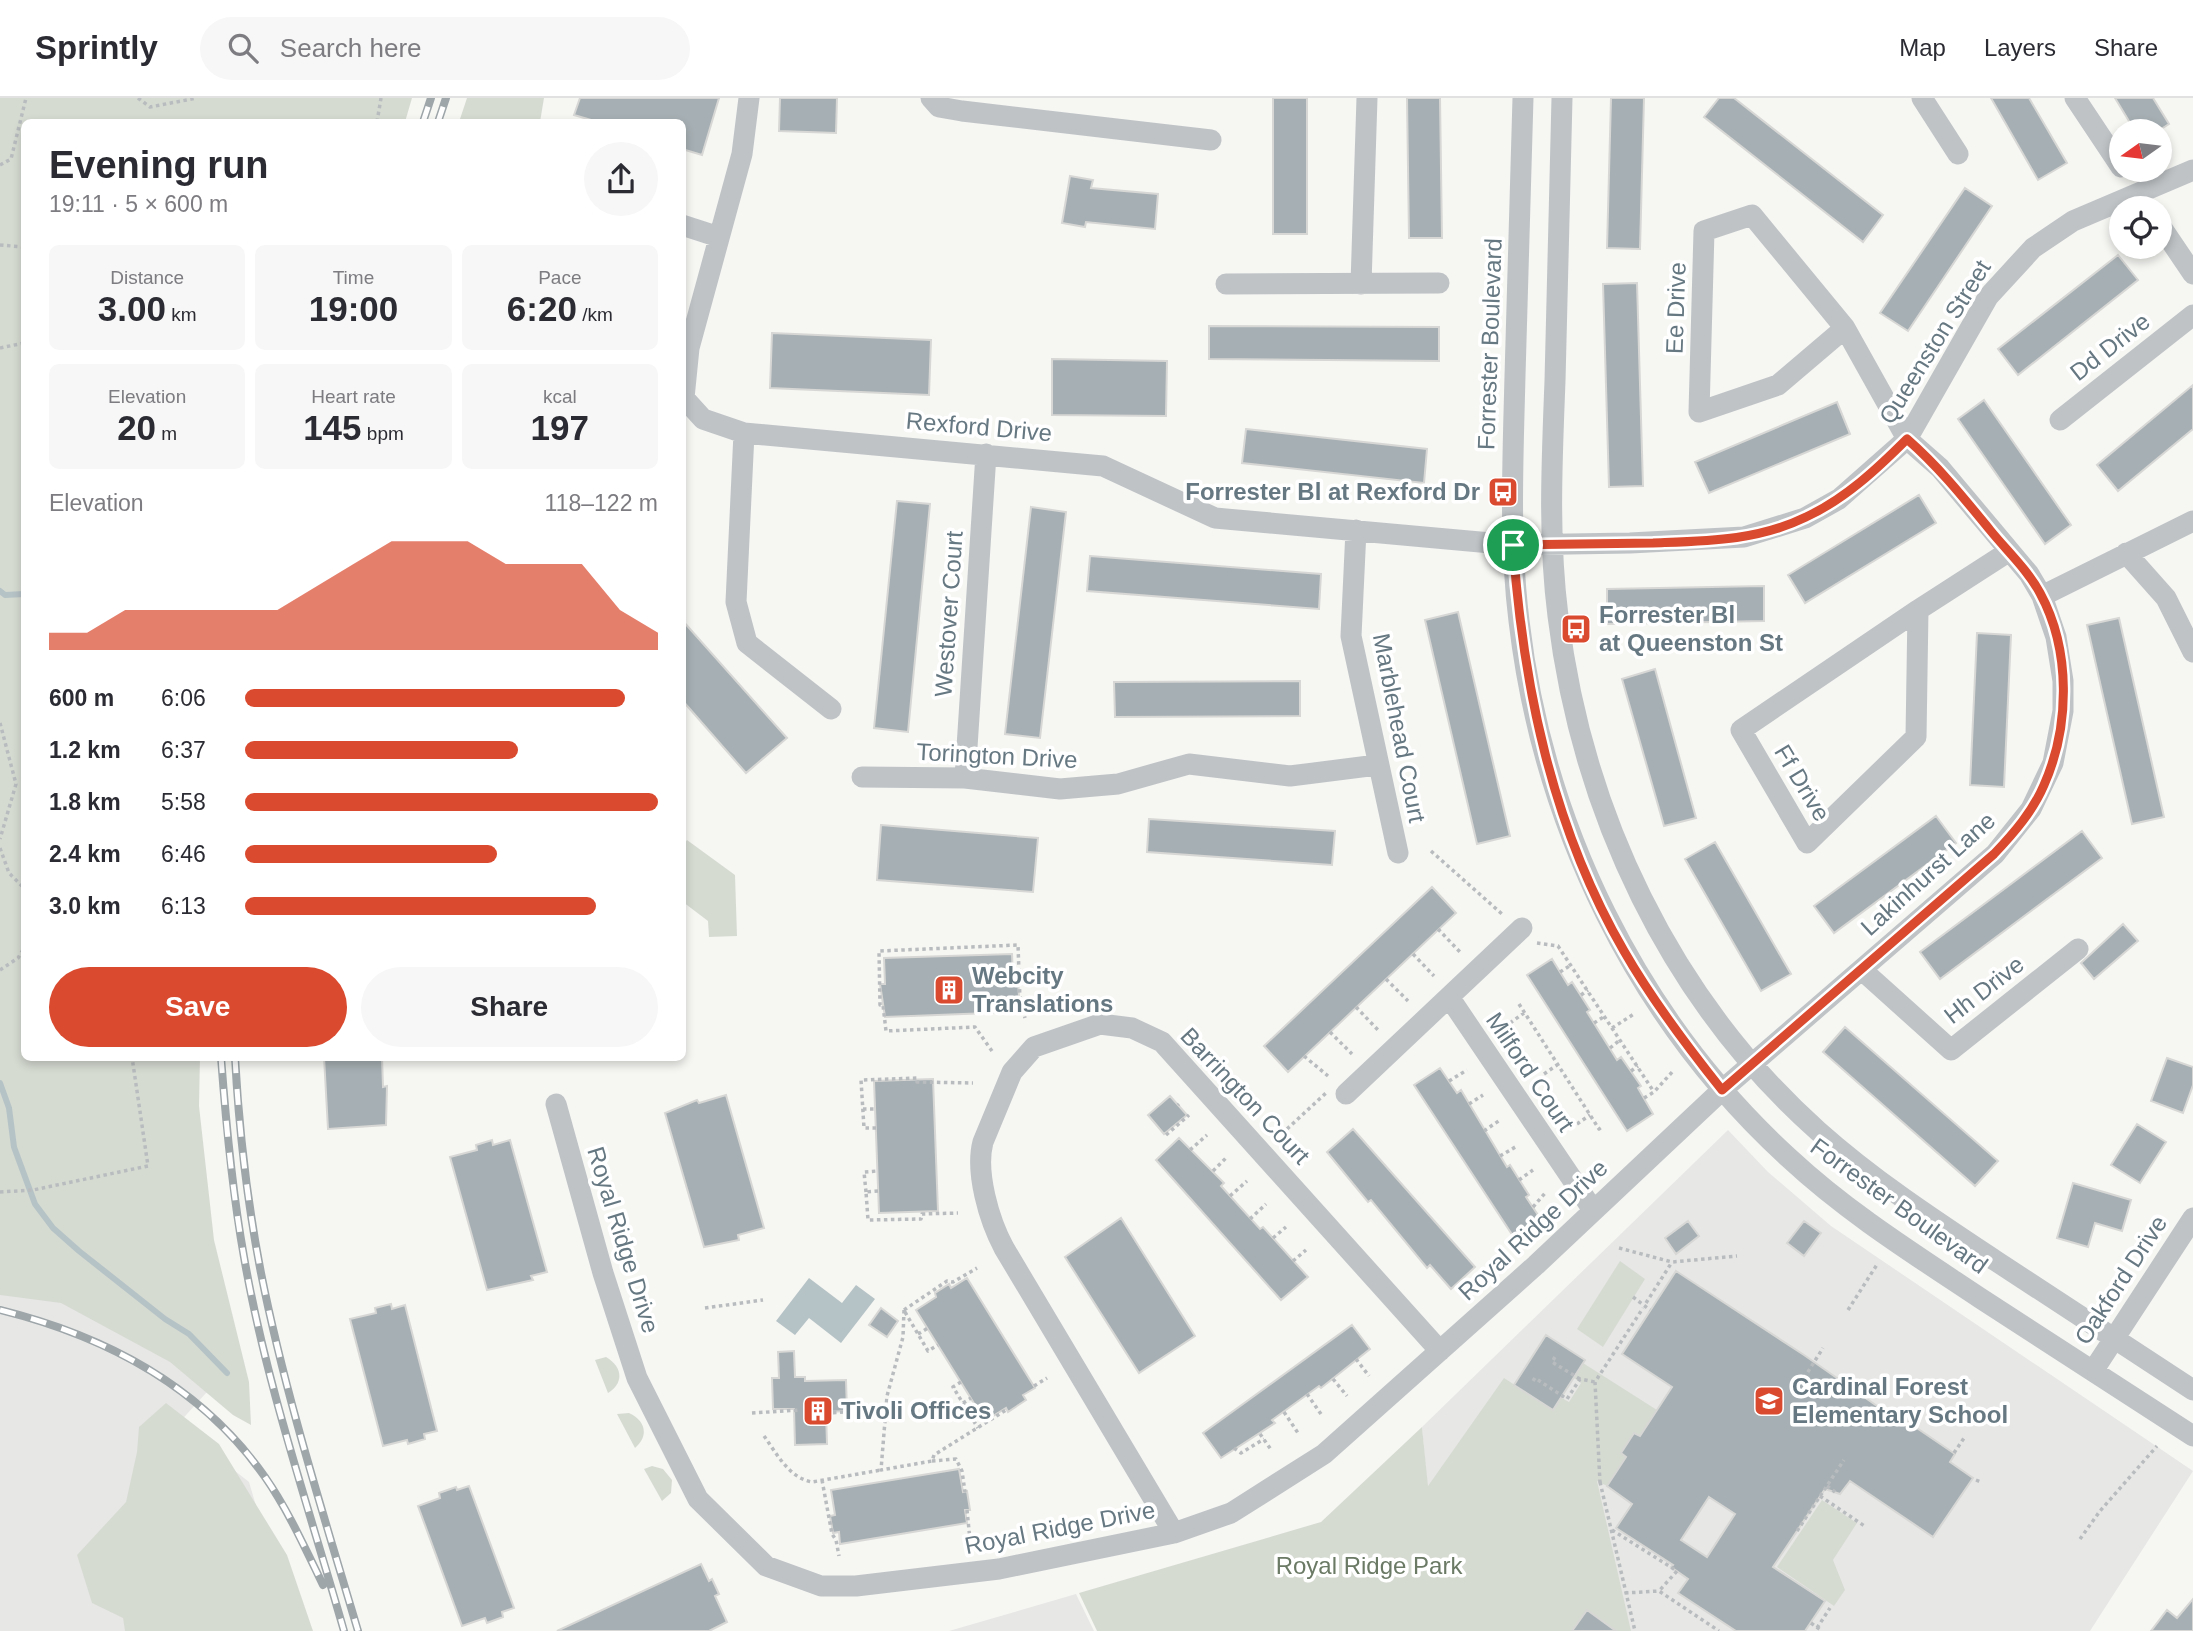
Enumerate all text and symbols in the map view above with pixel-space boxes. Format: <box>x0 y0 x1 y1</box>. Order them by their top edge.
search box <box>200 17 690 80</box>
text: Sprintly <box>35 29 158 66</box>
icon: search <box>224 29 262 67</box>
text: Search here <box>280 33 422 63</box>
text: Map <box>1899 34 1946 61</box>
text: Layers <box>1984 34 2056 61</box>
text: Share <box>2094 34 2158 61</box>
north arrow <box>2109 119 2172 182</box>
map controls <box>2109 119 2172 259</box>
button: share <box>584 142 658 216</box>
text: Evening run <box>49 144 269 186</box>
text: 19:11 · 5 × 600 m <box>49 191 228 217</box>
button: locate <box>2109 196 2172 259</box>
street label: Forrester Boulevard <box>1472 238 1507 450</box>
street label: Queenston Street <box>1873 255 1996 429</box>
street label: Ee Drive <box>1660 262 1691 354</box>
text: Distance <box>110 267 184 288</box>
text: Time <box>333 267 374 288</box>
text: Pace <box>538 267 581 288</box>
text: 3.00 <box>98 289 166 328</box>
text: 19:00 <box>309 289 398 328</box>
text: 6:20 <box>507 289 577 328</box>
text: km <box>166 304 197 325</box>
text: /km <box>577 304 613 325</box>
street label: Dd Drive <box>2065 307 2155 386</box>
text: Elevation <box>108 386 186 407</box>
text: Heart rate <box>311 386 396 407</box>
text: kcal <box>543 386 577 407</box>
street label: Rexford Drive <box>905 407 1053 446</box>
text: 20 <box>117 408 156 447</box>
text: 145 <box>303 408 362 447</box>
text: 197 <box>531 408 589 447</box>
text: m <box>156 423 177 444</box>
text: bpm <box>362 423 404 444</box>
bus stop icon: Forrester Bl at Rexford Dr <box>1486 475 1520 509</box>
place label: Forrester Bl at Rexford Dr <box>1185 478 1480 505</box>
text: Elevation <box>49 490 144 516</box>
text: 118–122 m <box>545 490 658 516</box>
pin <box>1483 515 1543 575</box>
icon: arrive <box>1494 526 1532 564</box>
street label: Westover Court <box>929 530 968 698</box>
place label: Forrester Bl at Queenston St <box>1599 601 1783 656</box>
bus stop icon: Forrester Bl at Queenston St <box>1559 612 1593 646</box>
street label: Marblehead Court <box>1368 631 1431 825</box>
text: 600 m <box>49 685 114 711</box>
text: 6:06 <box>161 685 206 711</box>
text: 1.2 km <box>49 737 121 763</box>
text: 6:37 <box>161 737 206 763</box>
street label: Torington Drive <box>916 738 1078 773</box>
street label: Ff Drive <box>1769 740 1836 826</box>
text: 1.8 km <box>49 789 121 815</box>
text: 5:58 <box>161 789 206 815</box>
street label: Lakinhurst Lane <box>1855 806 2000 941</box>
text: 2.4 km <box>49 841 121 867</box>
text: 6:46 <box>161 841 206 867</box>
text: 3.0 km <box>49 893 121 919</box>
text: 6:13 <box>161 893 206 919</box>
street label: Hh Drive <box>1939 950 2029 1029</box>
place label: Webcity Translations <box>972 962 1113 1017</box>
button: Save <box>49 967 347 1047</box>
button: Share <box>361 967 658 1047</box>
building icon: Webcity Translations <box>932 973 966 1007</box>
street label: Milford Court <box>1481 1007 1580 1136</box>
street label: Barrington Court <box>1175 1022 1316 1169</box>
street label: Forrester Boulevard <box>1806 1132 1993 1279</box>
street label: Royal Ridge Drive <box>582 1143 665 1336</box>
street label: Royal Ridge Drive <box>1453 1154 1613 1305</box>
street label: Oakford Drive <box>2069 1210 2172 1349</box>
place label: Cardinal Forest Elementary School <box>1792 1373 2008 1428</box>
school or university icon: Cardinal Forest Elementary School <box>1752 1384 1786 1418</box>
building icon: Tivoli Offices <box>801 1394 835 1428</box>
place label: Tivoli Offices <box>841 1397 991 1424</box>
street label: Royal Ridge Drive <box>962 1496 1157 1559</box>
park label: Royal Ridge Park <box>1276 1552 1463 1579</box>

